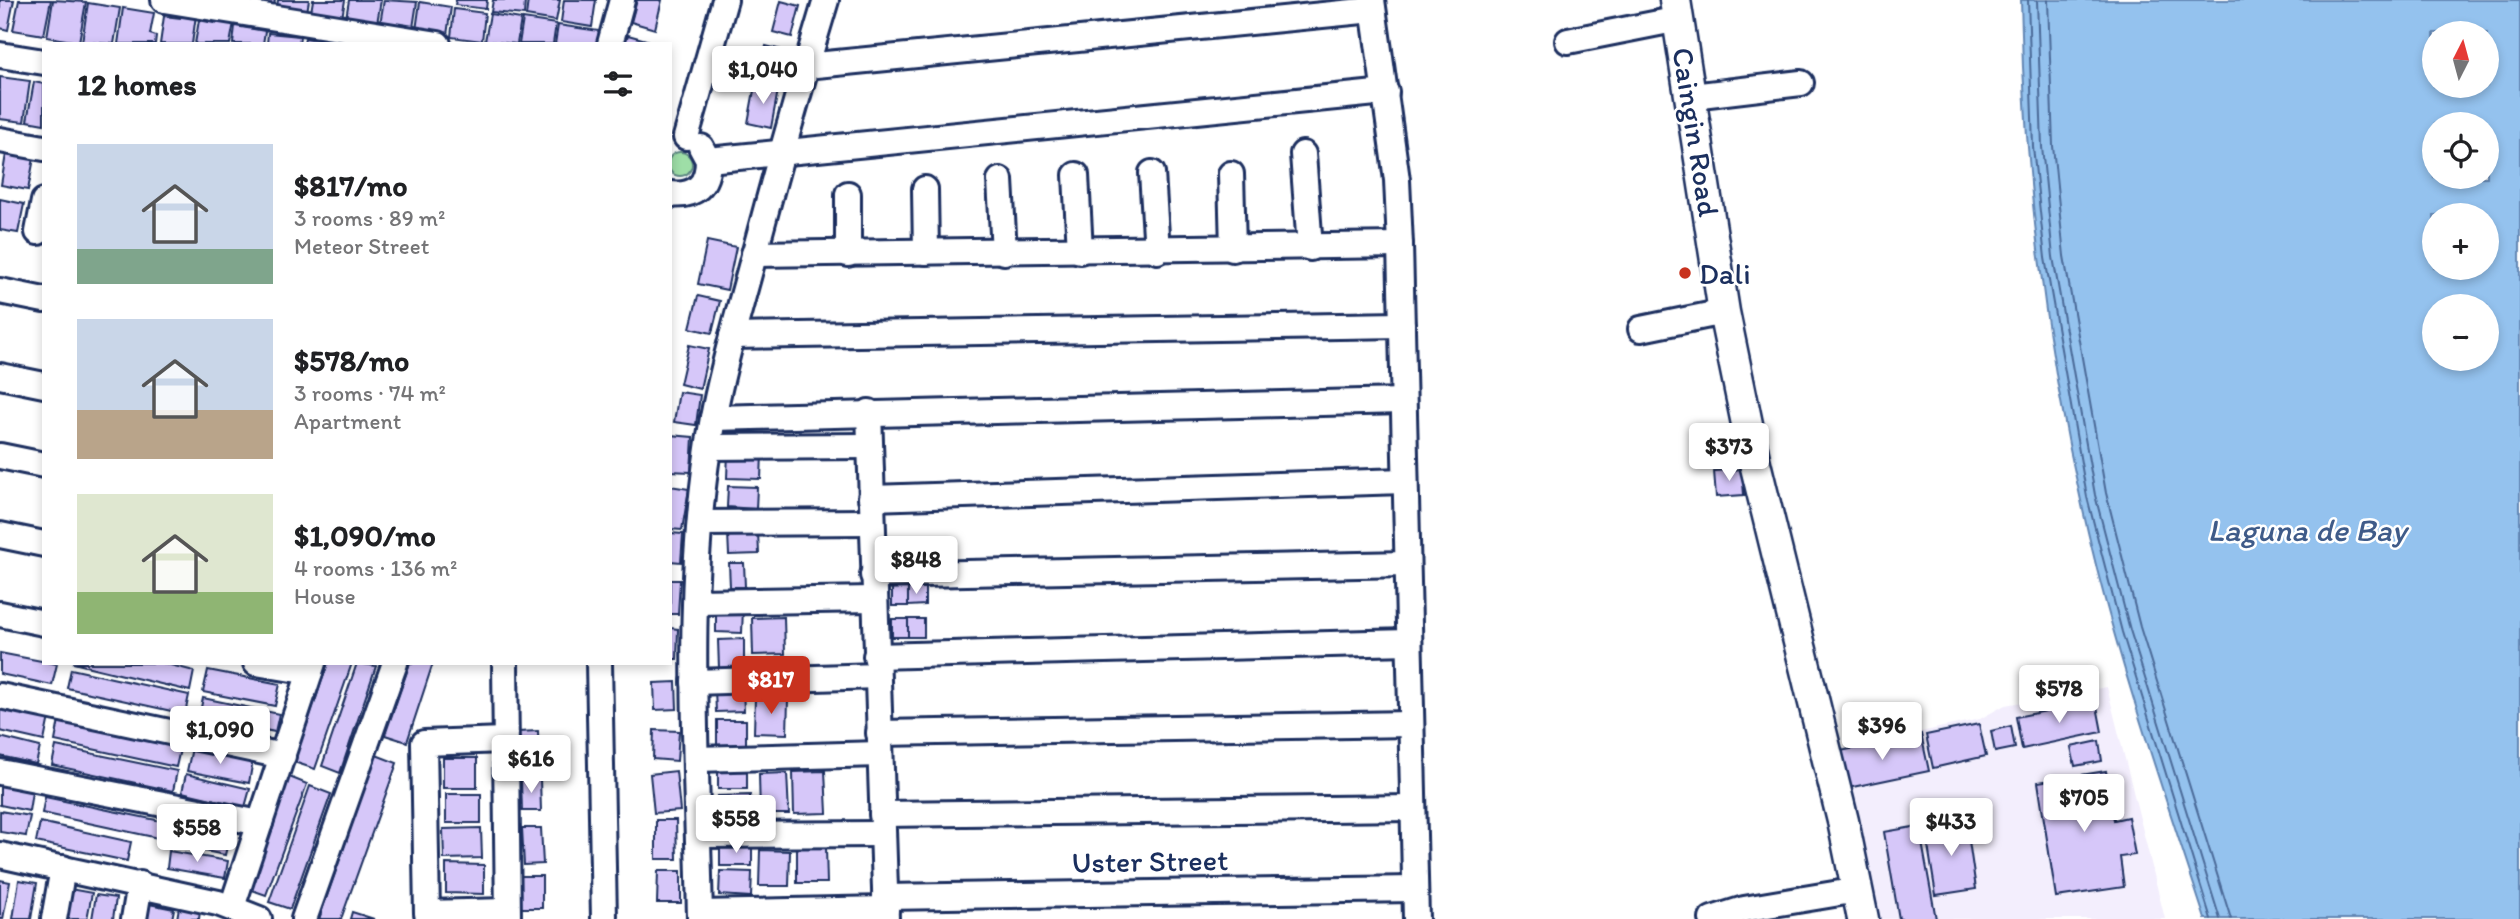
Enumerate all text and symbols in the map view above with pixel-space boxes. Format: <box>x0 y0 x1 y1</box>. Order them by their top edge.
north arrow <box>2422 21 2499 98</box>
map controls <box>2422 21 2499 371</box>
street label: Caingin Road <box>1664 45 1728 220</box>
pin: $1,040 <box>706 46 820 106</box>
text: $1,040 <box>728 55 798 83</box>
icon: filters <box>599 65 637 103</box>
text: 12 homes <box>77 66 197 103</box>
button: locate <box>2422 112 2499 189</box>
text: $817/mo <box>294 167 408 204</box>
icon: home <box>133 172 217 256</box>
button: + <box>2422 203 2499 280</box>
text: 3 rooms · 89 m² <box>294 204 445 232</box>
text: Meteor Street <box>294 232 429 260</box>
place label: Dali <box>1699 255 1751 292</box>
marker: Dali <box>1677 265 1693 281</box>
button: − <box>2422 294 2499 371</box>
text: $578/mo <box>294 342 409 379</box>
icon: home <box>133 347 217 431</box>
text: 3 rooms · 74 m² <box>294 379 446 407</box>
text: Apartment <box>294 407 401 435</box>
pin: $373 <box>1688 424 1770 483</box>
text: $373 <box>1705 432 1753 460</box>
water label: Laguna de Bay <box>2208 511 2409 549</box>
text: $1,090/mo <box>294 517 436 554</box>
icon: home <box>133 522 217 606</box>
pin: $848 <box>875 536 957 596</box>
text: $848 <box>891 545 941 573</box>
text: 4 rooms · 136 m² <box>294 554 457 582</box>
text: House <box>294 582 356 610</box>
pin: $817 <box>730 656 812 716</box>
text: $817 <box>748 665 794 693</box>
pin: $578 <box>2018 666 2100 725</box>
text: $578 <box>2035 674 2083 702</box>
pin: $396 <box>1841 702 1923 762</box>
pin: $1,090 <box>163 706 277 766</box>
text: $396 <box>1858 711 1906 739</box>
text: $1,090 <box>186 715 254 743</box>
pin: $616 <box>490 736 572 795</box>
text: $616 <box>508 744 554 772</box>
pin: $705 <box>2043 774 2125 834</box>
text: $705 <box>2059 783 2109 811</box>
pin: $558 <box>695 796 777 855</box>
pin: $433 <box>1910 798 1992 858</box>
pin: $558 <box>156 804 238 864</box>
text: $558 <box>712 804 760 832</box>
text: $433 <box>1926 807 1976 835</box>
text: $558 <box>173 813 221 841</box>
street label: Uster Street <box>1071 841 1229 881</box>

